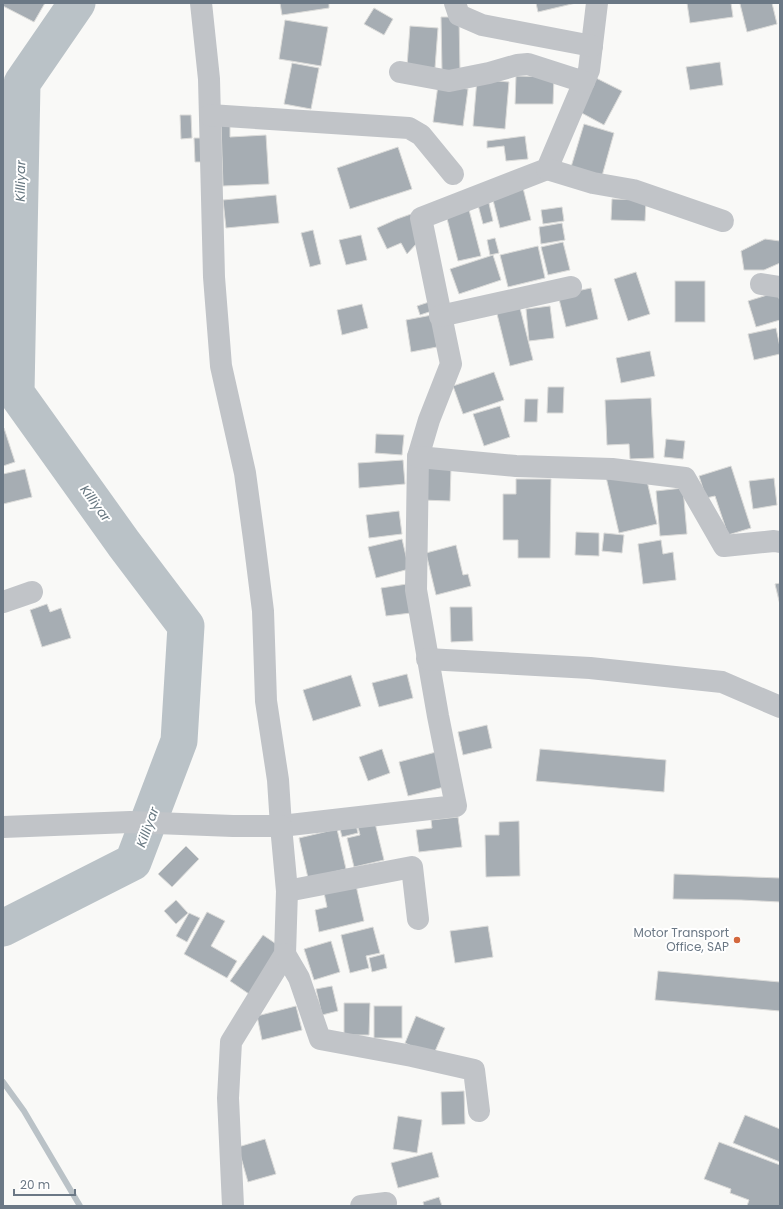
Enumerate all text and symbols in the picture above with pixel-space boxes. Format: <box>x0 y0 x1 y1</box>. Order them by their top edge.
water label: Killiyar <box>11 159 30 202</box>
water label: Killiyar <box>76 481 116 527</box>
water label: Killiyar <box>131 803 164 850</box>
place label: Motor Transport Office, SAP <box>634 924 729 955</box>
marker: Motor Transport Office, SAP <box>732 935 742 945</box>
scale bar <box>14 1171 75 1197</box>
text: 20 m <box>20 1176 50 1193</box>

